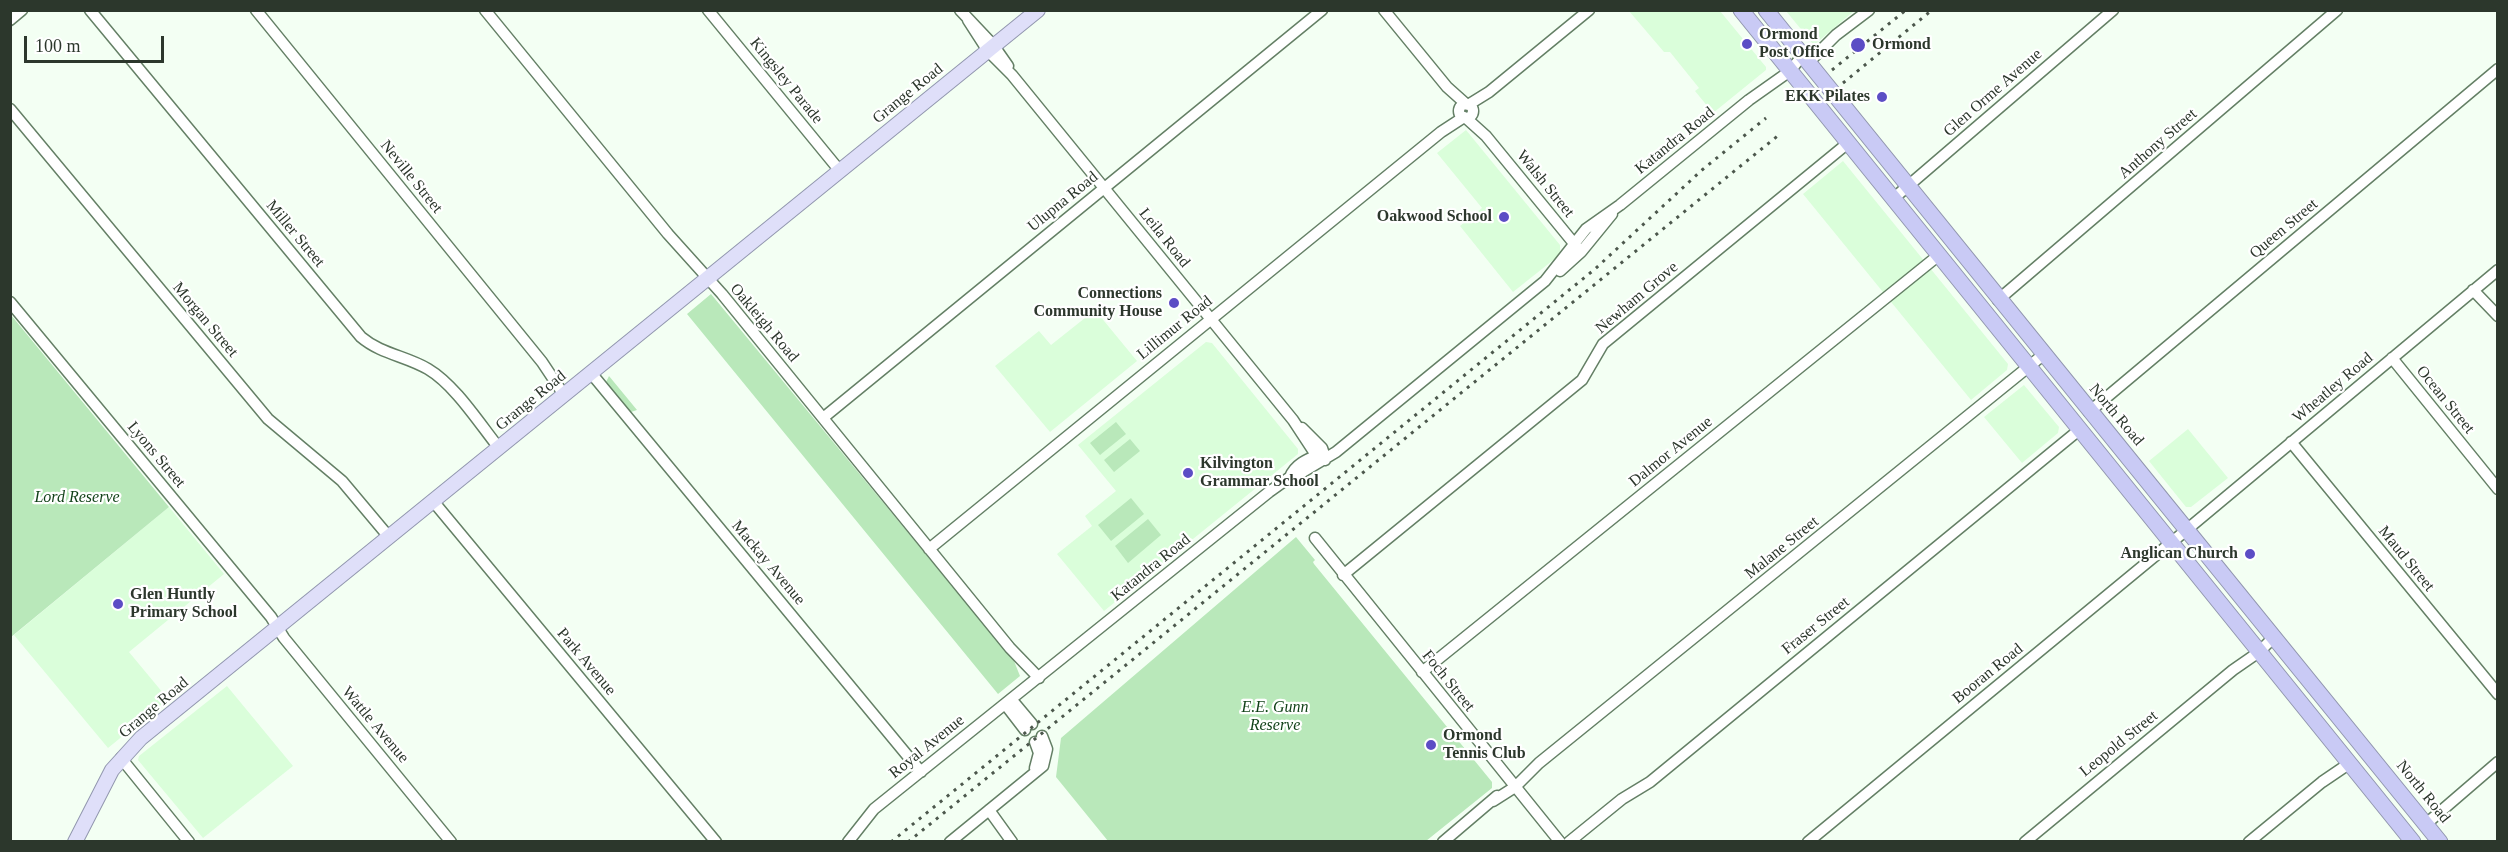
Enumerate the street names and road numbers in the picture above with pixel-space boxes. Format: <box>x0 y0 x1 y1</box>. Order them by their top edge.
street label: Kingsley Parade <box>745 34 827 128</box>
street label: Glen Orme Avenue <box>1940 45 2046 141</box>
street label: Grange Road <box>869 60 947 128</box>
street label: Katandra Road <box>1631 103 1719 179</box>
street label: Anthony Street <box>2115 105 2201 183</box>
street label: Neville Street <box>376 137 446 217</box>
street label: Walsh Street <box>1512 147 1578 221</box>
street label: Ulupna Road <box>1024 168 1102 236</box>
street label: Queen Street <box>2246 195 2322 263</box>
street label: Miller Street <box>262 197 328 271</box>
street label: Leila Road <box>1134 205 1194 271</box>
street label: Newham Grove <box>1592 258 1682 338</box>
street label: Morgan Street <box>168 279 242 361</box>
street label: Oakleigh Road <box>726 280 802 366</box>
street label: Lillimur Road <box>1134 292 1216 364</box>
street label: Wheatley Road <box>2289 349 2377 427</box>
street label: Ocean Street <box>2412 362 2478 438</box>
street label: Grange Road <box>492 367 570 435</box>
street label: North Road <box>2085 380 2147 450</box>
street label: Dalmor Avenue <box>1626 413 1716 491</box>
street label: Lyons Street <box>123 418 189 492</box>
street label: Malane Street <box>1741 512 1823 584</box>
street label: Mackay Avenue <box>727 517 809 609</box>
street label: Maud Street <box>2374 522 2438 596</box>
street label: Katandra Road <box>1107 530 1195 606</box>
street label: Fraser Street <box>1778 593 1854 659</box>
street label: Park Avenue <box>552 624 620 700</box>
street label: Booran Road <box>1949 640 2027 708</box>
street label: Foch Street <box>1417 646 1479 716</box>
street label: Grange Road <box>115 673 193 743</box>
street label: Wattle Avenue <box>337 683 413 767</box>
street label: Leopold Street <box>2076 707 2162 781</box>
street label: Royal Avenue <box>886 711 968 783</box>
street label: North Road <box>2392 757 2454 827</box>

